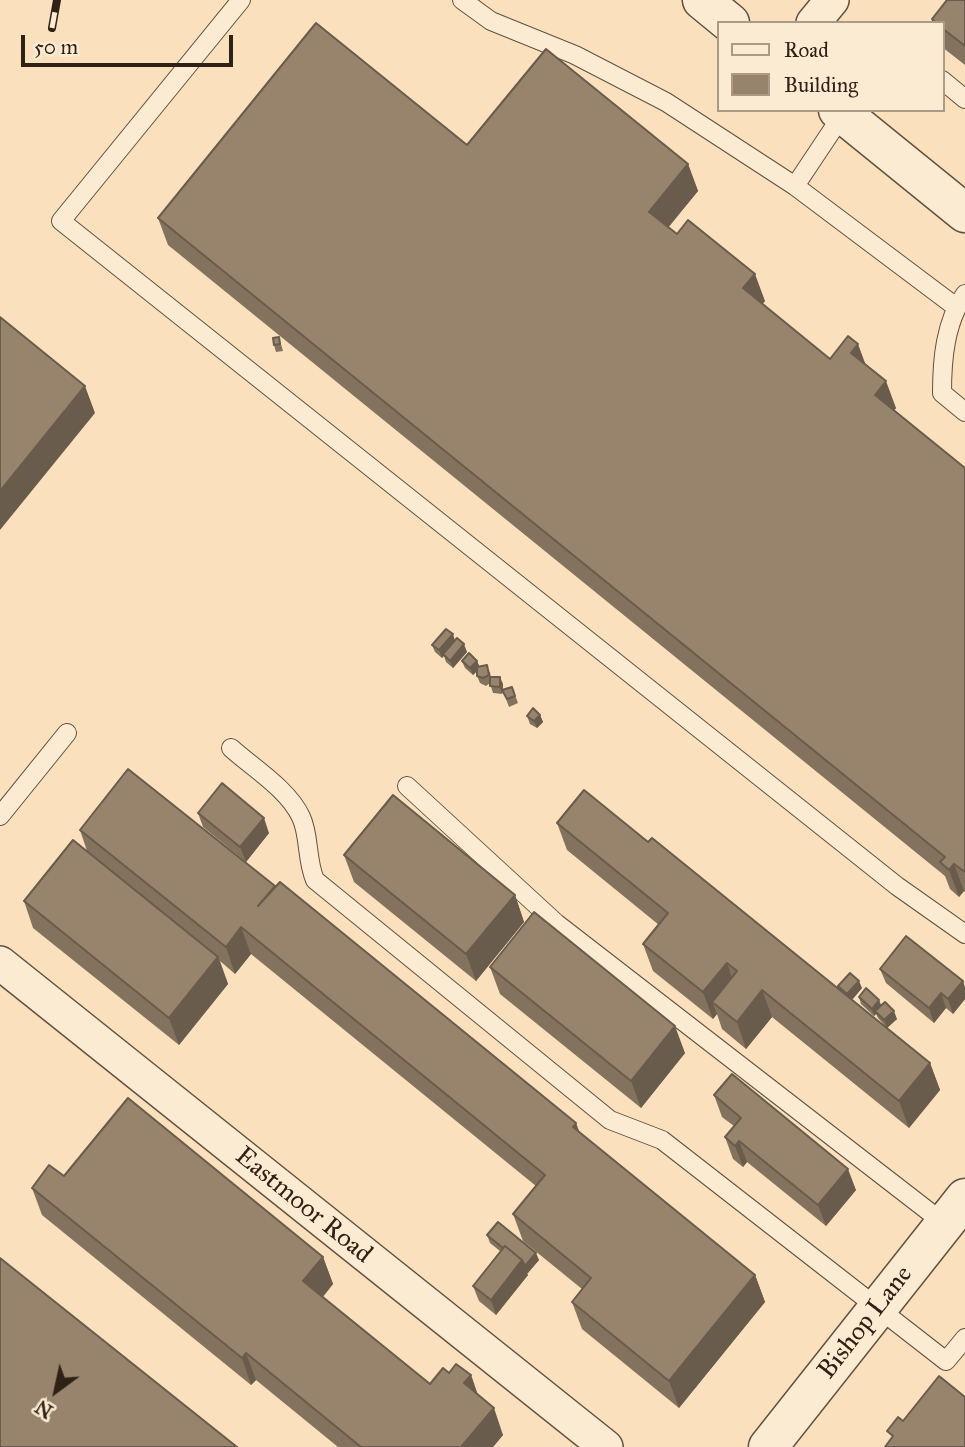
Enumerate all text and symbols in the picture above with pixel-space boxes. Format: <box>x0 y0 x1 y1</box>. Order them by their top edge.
scale bar <box>24 21 236 65</box>
legend <box>716 21 944 112</box>
text: 50 m <box>34 34 78 60</box>
text: Road <box>784 37 829 63</box>
text: Building <box>784 72 858 98</box>
street label: Eastmoor Road <box>228 1141 378 1271</box>
street label: Bishop Lane <box>812 1260 920 1386</box>
north arrow <box>21 1356 91 1426</box>
text: N <box>31 1395 57 1423</box>

